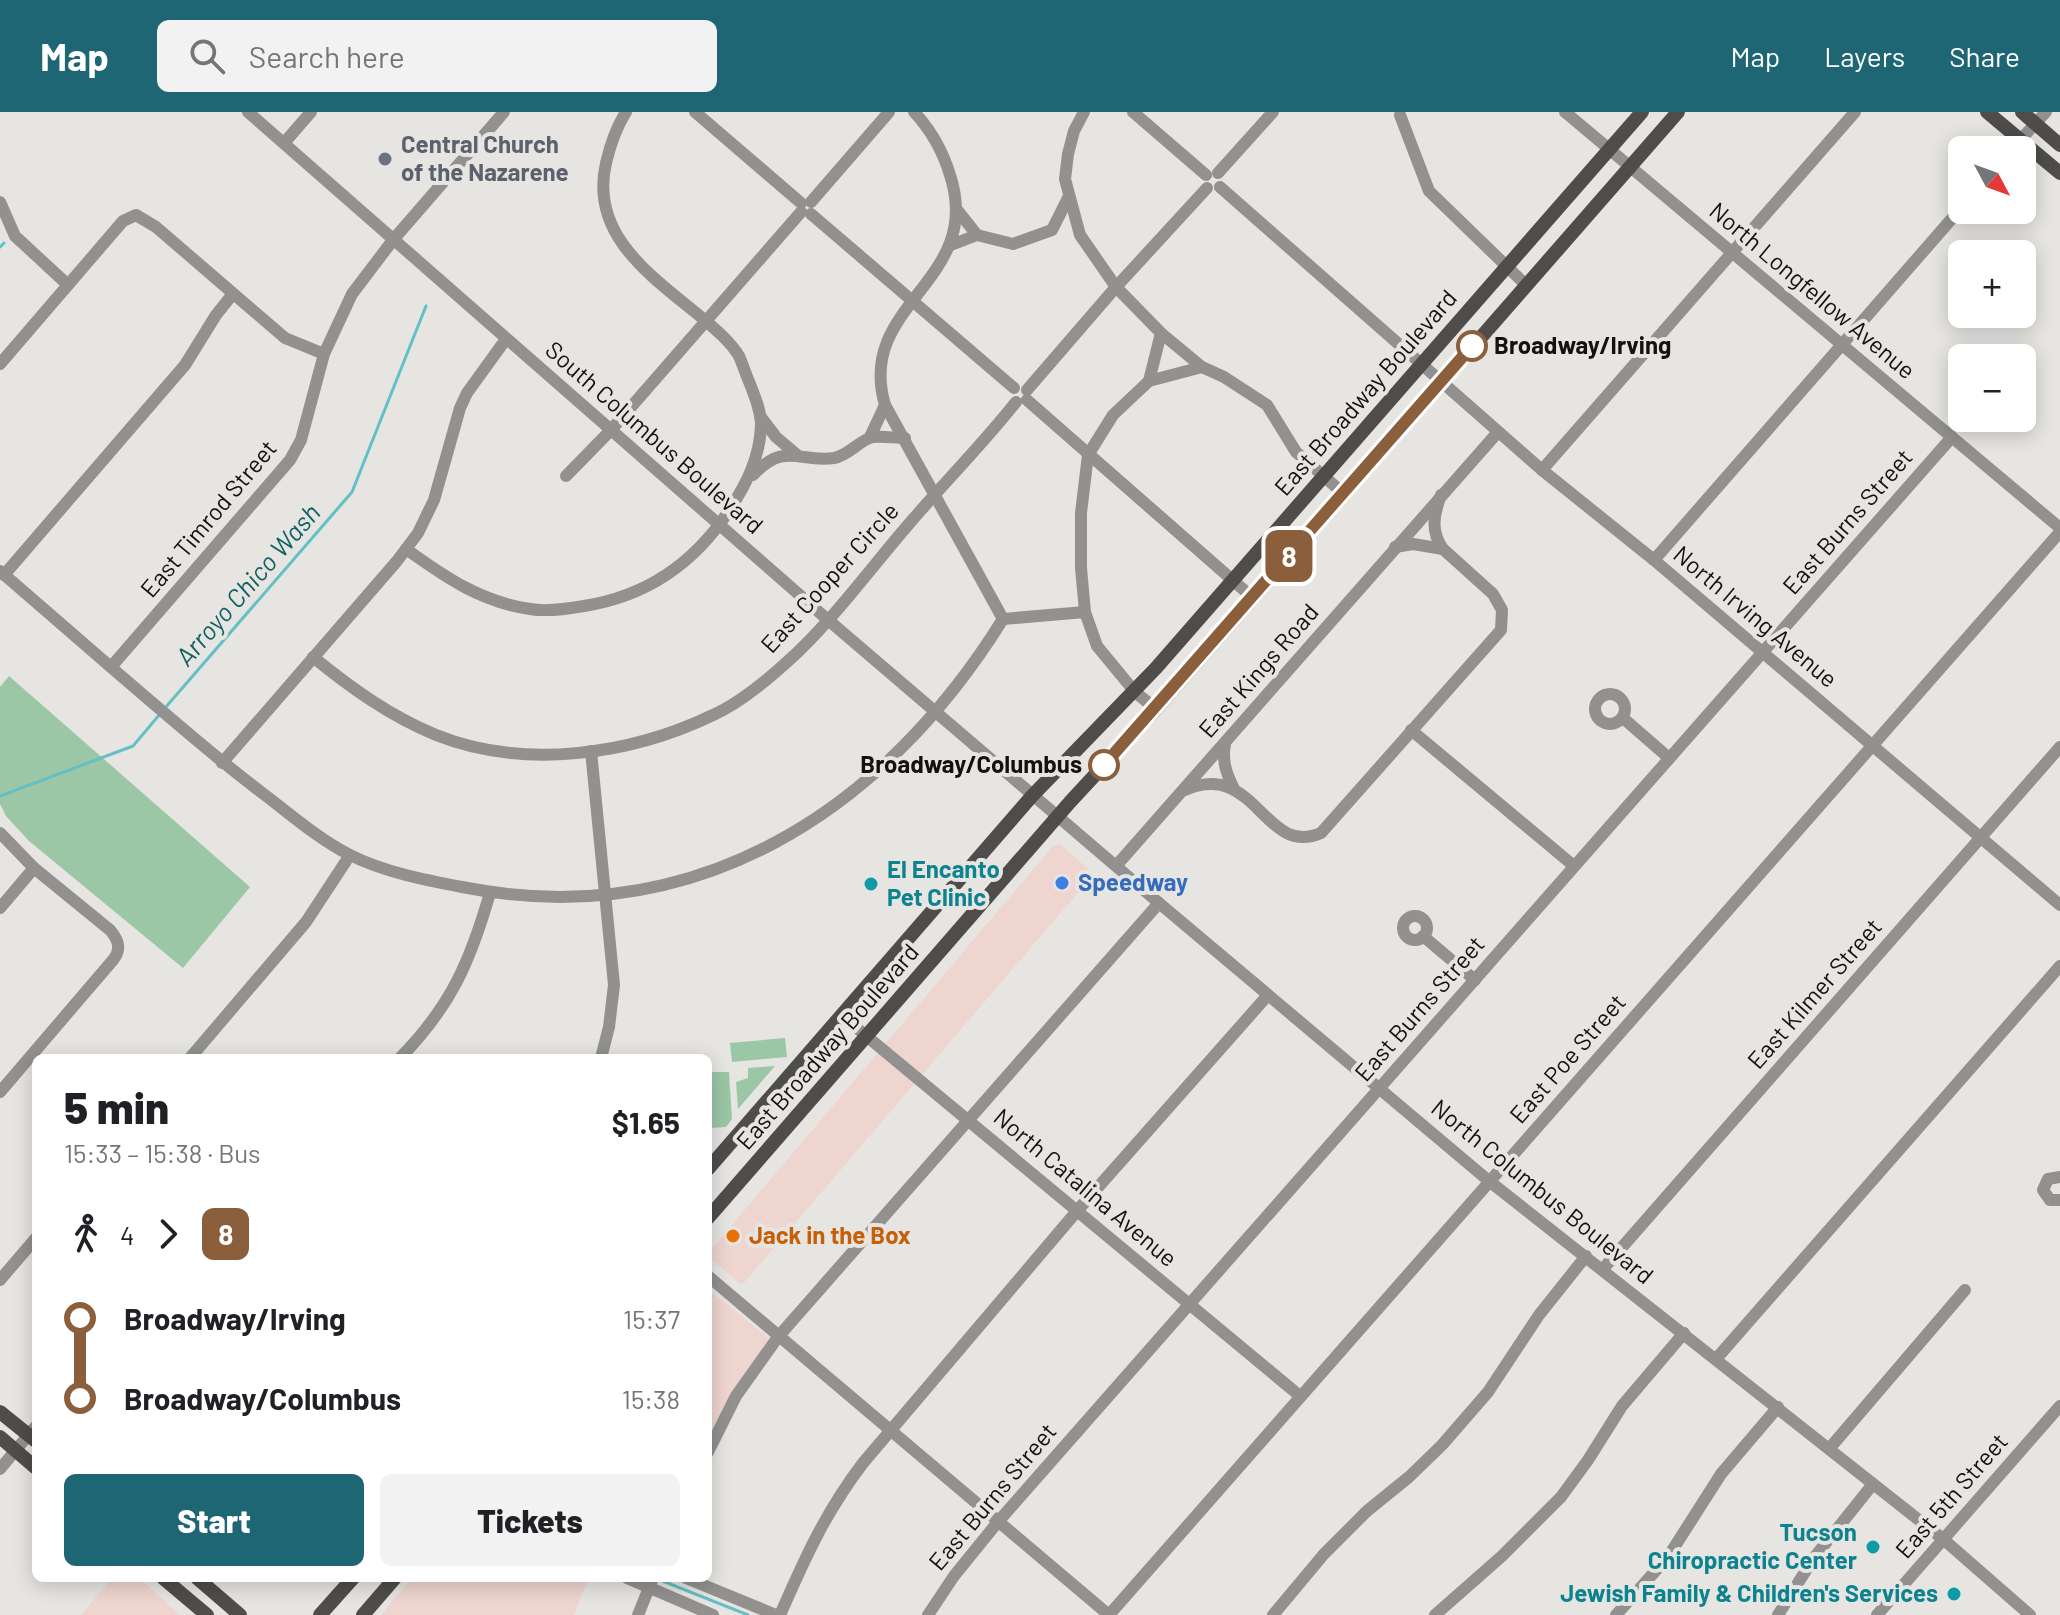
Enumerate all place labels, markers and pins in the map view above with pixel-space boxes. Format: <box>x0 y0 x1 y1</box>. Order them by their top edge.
place label: Central Church of the Nazarene <box>401 129 569 186</box>
marker: Central Church of the Nazarene <box>376 150 394 168</box>
place label: Broadway/Irving <box>1494 330 1671 359</box>
marker: Broadway/Irving <box>1457 331 1487 361</box>
place label: Broadway/Columbus <box>860 749 1082 778</box>
marker: Broadway/Columbus <box>1089 750 1119 780</box>
place label: El Encanto Pet Clinic <box>887 854 1000 911</box>
place label: Speedway <box>1078 867 1188 896</box>
marker: Speedway <box>1053 874 1071 892</box>
marker: El Encanto Pet Clinic <box>862 875 880 893</box>
place label: Jack in the Box <box>749 1220 911 1249</box>
marker: Jack in the Box <box>724 1227 742 1245</box>
place label: Tucson Chiropractic Center <box>1648 1517 1857 1574</box>
marker: Tucson Chiropractic Center <box>1864 1538 1882 1556</box>
place label: Jewish Family & Children's Services <box>1560 1578 1938 1607</box>
marker: Jewish Family & Children's Services <box>1945 1585 1963 1603</box>

